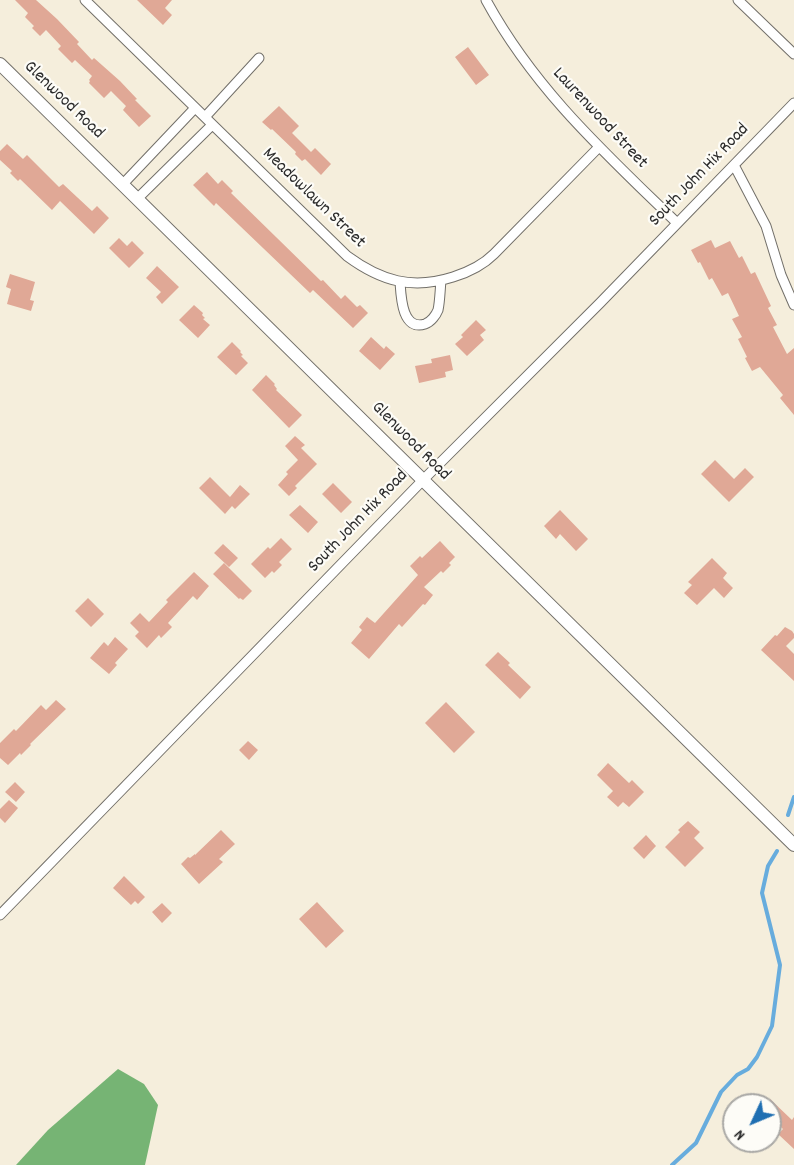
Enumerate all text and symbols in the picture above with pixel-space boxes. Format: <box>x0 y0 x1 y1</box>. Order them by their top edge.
street label: Glenwood Road <box>18 57 108 145</box>
street label: Laurenwood Street <box>547 64 651 174</box>
street label: South John Hix Road <box>645 120 755 232</box>
street label: Meadowlawn Street <box>257 144 369 254</box>
street label: Glenwood Road <box>366 398 454 486</box>
street label: South John Hix Road <box>304 466 414 578</box>
north arrow <box>722 1093 782 1153</box>
text: N <box>729 1124 751 1145</box>

